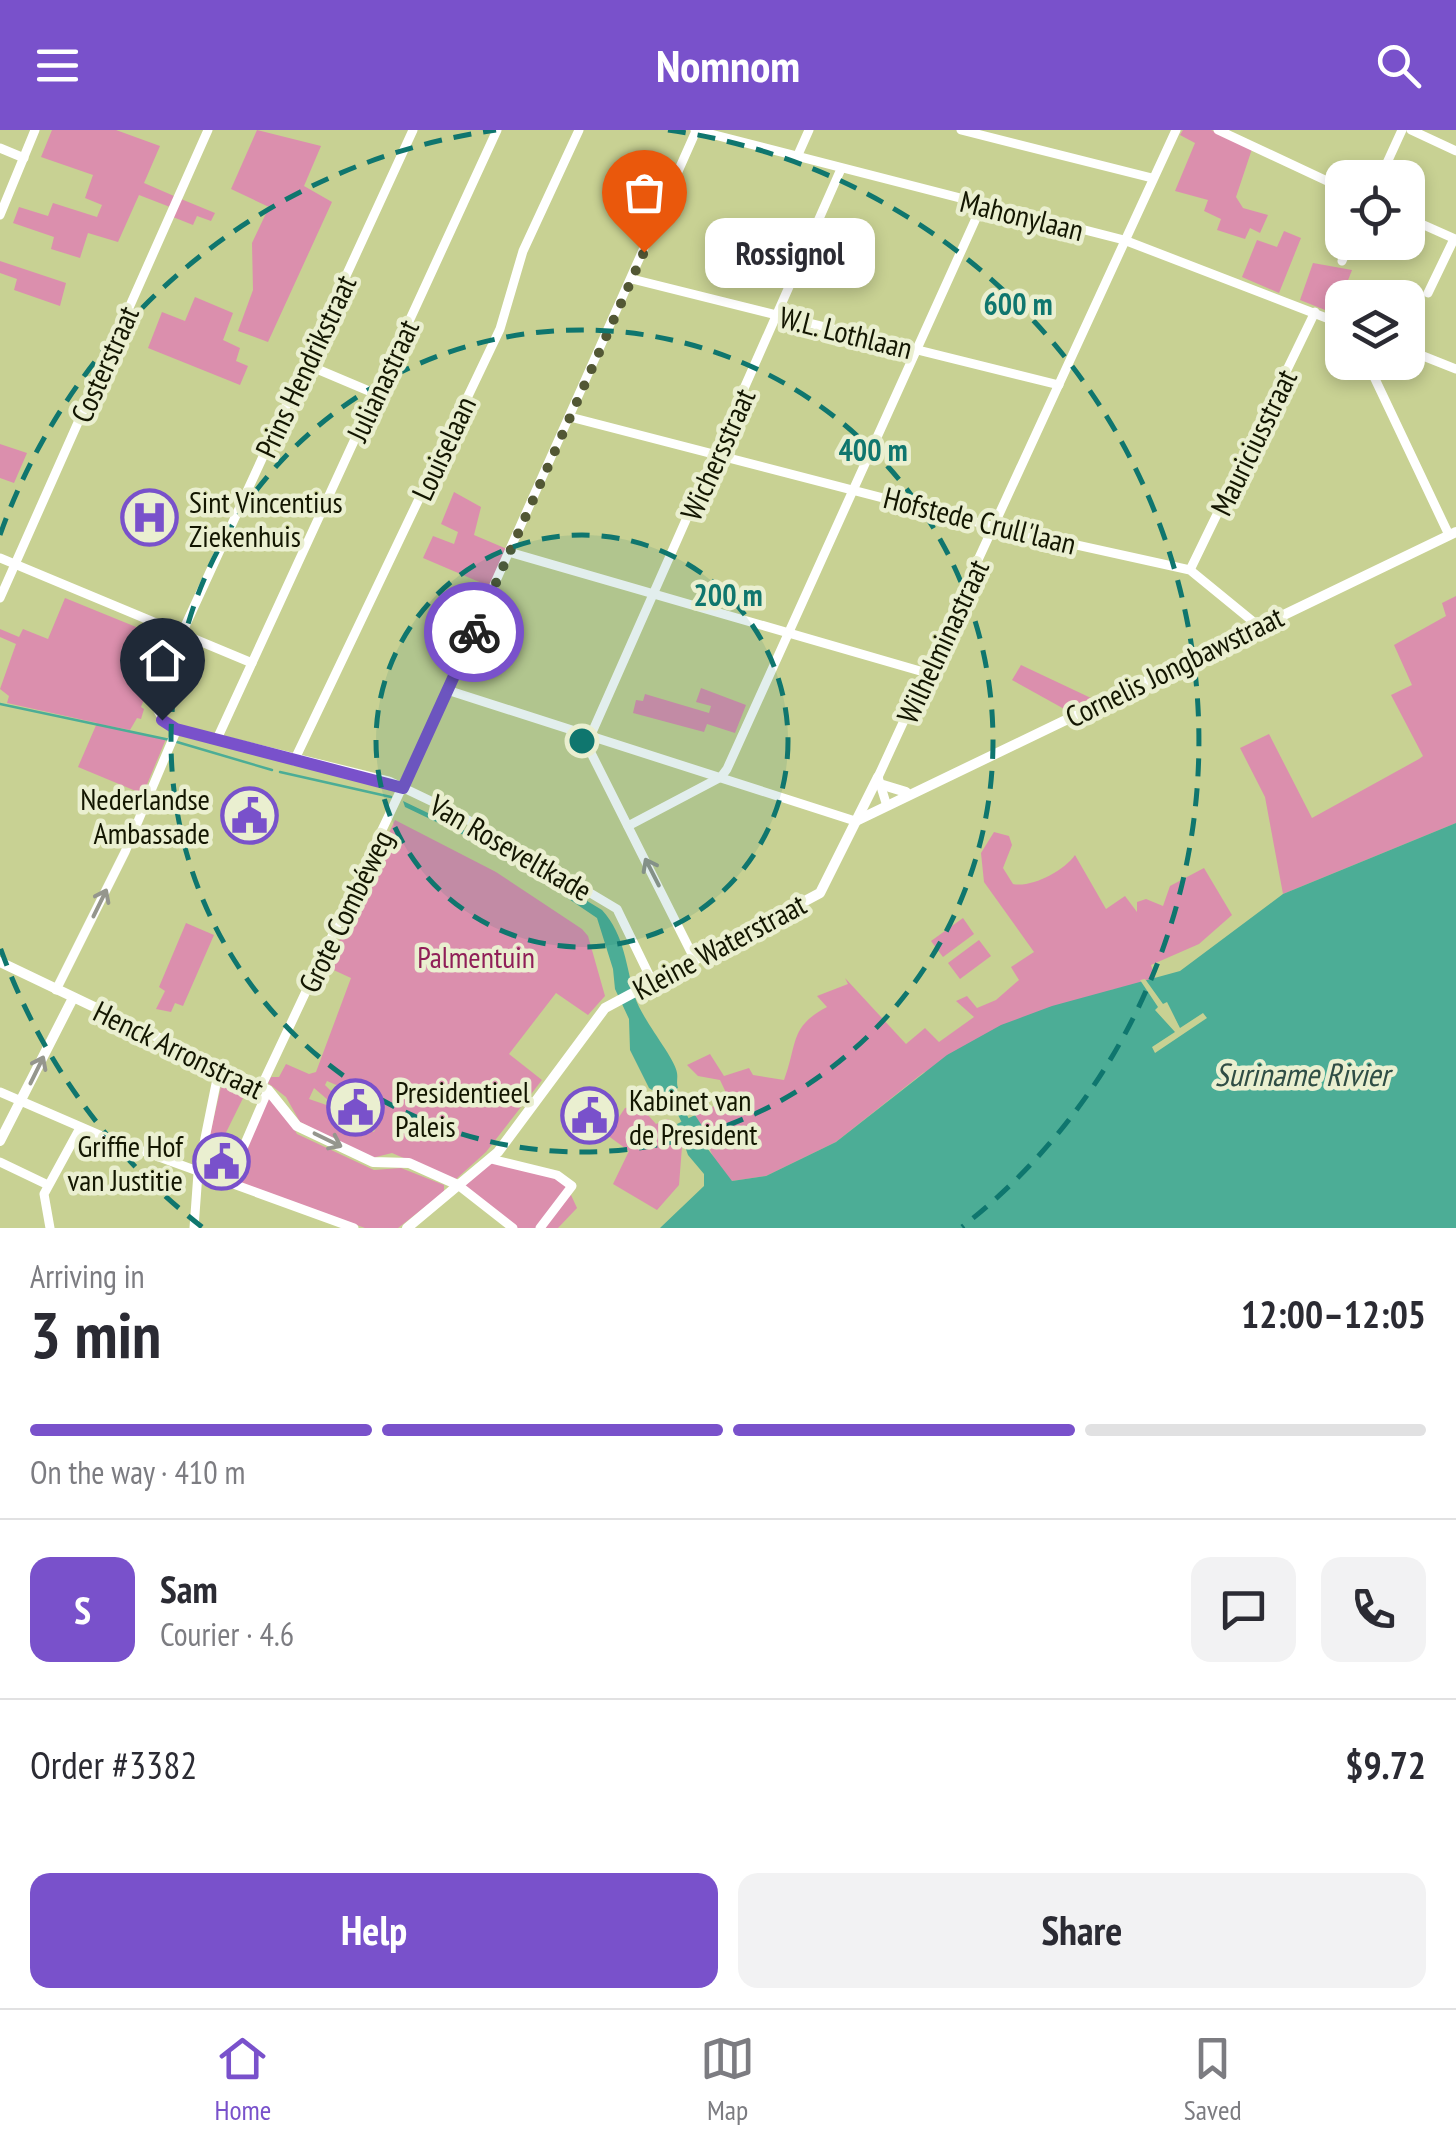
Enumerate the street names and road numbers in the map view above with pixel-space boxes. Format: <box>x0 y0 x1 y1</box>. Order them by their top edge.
street label: Mahonylaan <box>956 181 1088 249</box>
street label: Prins Hendrikstraat <box>246 268 365 464</box>
street label: W.L. Lothlaan <box>776 297 916 367</box>
street label: Costerstraat <box>61 299 147 428</box>
street label: Julianastraat <box>336 312 427 448</box>
street label: Mauriciusstraat <box>1201 362 1306 522</box>
street label: Wichersstraat <box>671 381 764 526</box>
street label: Louiselaan <box>402 390 484 506</box>
street label: Hofstede Crull'laan <box>880 477 1080 563</box>
street label: Wilhelminastraat <box>887 552 997 729</box>
street label: Cornelis Jongbawstraat <box>1059 596 1290 736</box>
street label: Van Roseveltkade <box>422 784 599 909</box>
street label: Grote Combéweg <box>289 823 401 999</box>
street label: Kleine Waterstraat <box>626 884 813 1008</box>
street label: Henck Arronstraat <box>88 991 271 1107</box>

